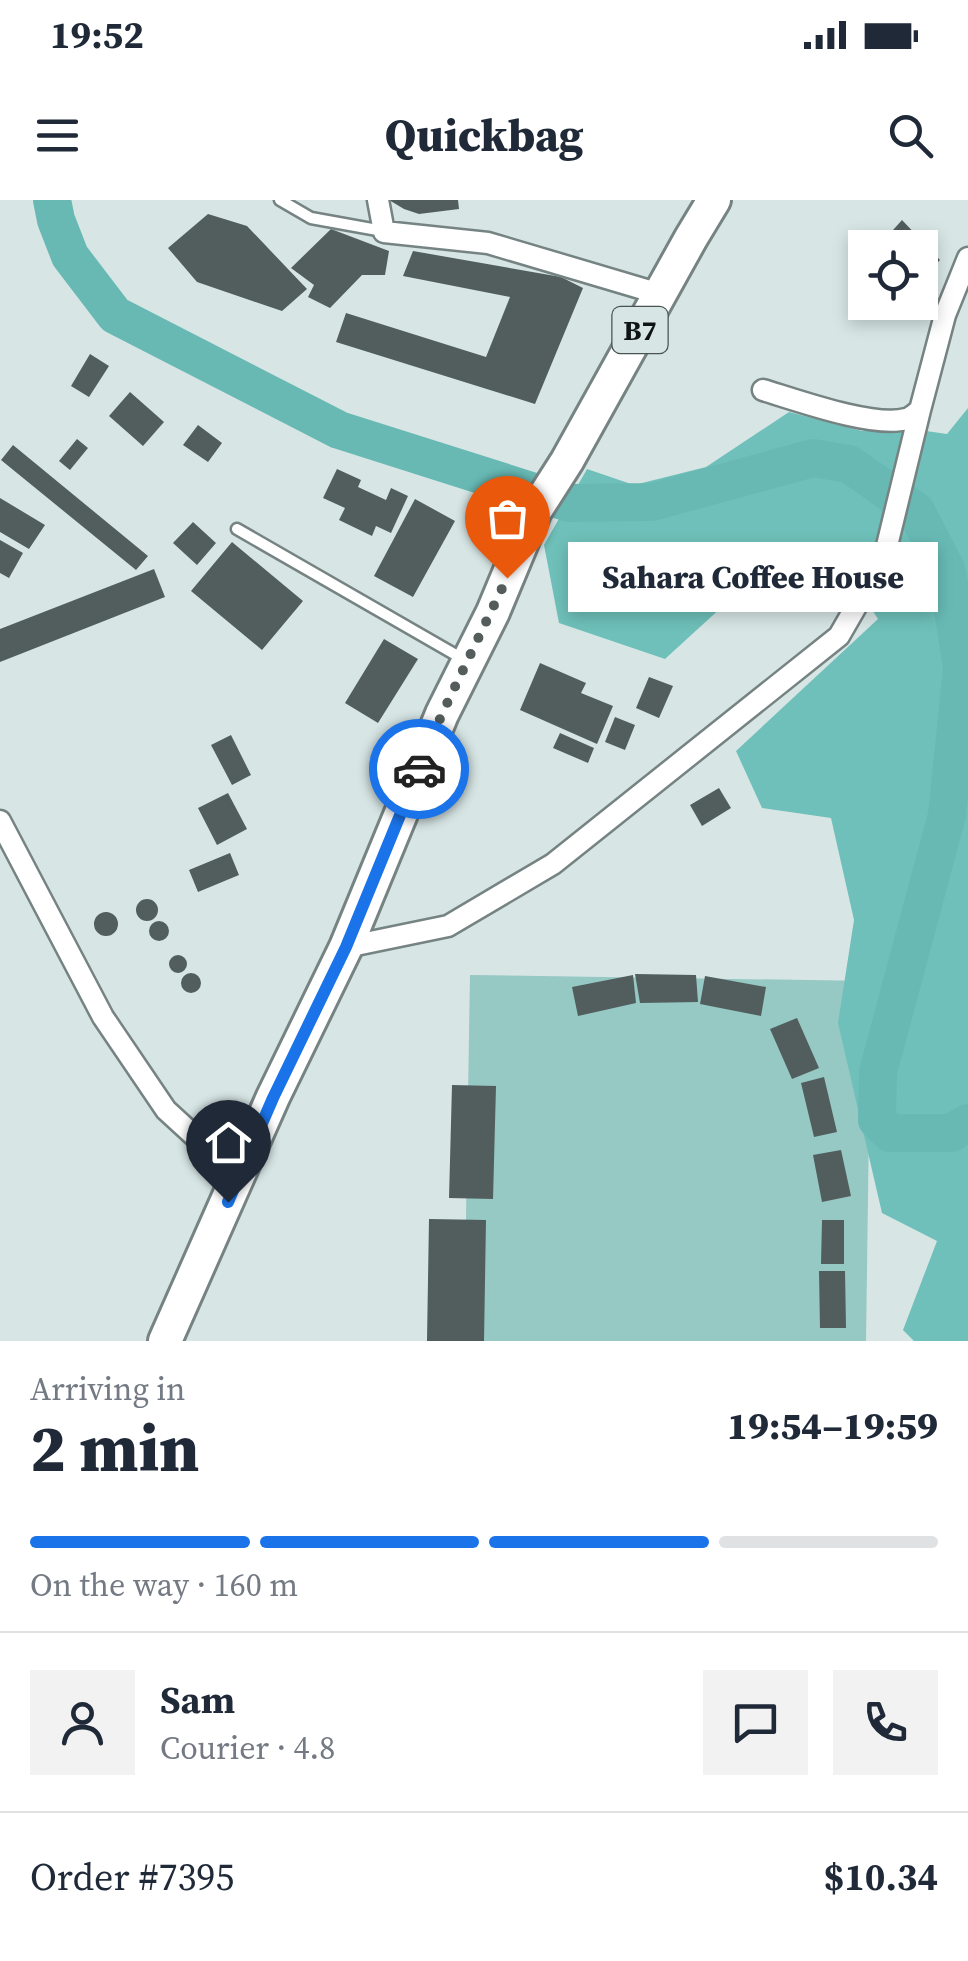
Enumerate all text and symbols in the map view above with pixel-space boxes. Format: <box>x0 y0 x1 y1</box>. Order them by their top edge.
text: 19:52 <box>50 9 144 61</box>
text: Quickbag <box>385 104 583 166</box>
icon: menu <box>30 108 85 163</box>
icon: search <box>883 108 938 163</box>
map controls <box>848 230 938 320</box>
button: locate <box>848 230 938 320</box>
road number: B7 <box>612 307 668 353</box>
pin <box>465 476 550 579</box>
icon: bag <box>480 491 535 546</box>
callout: Sahara Coffee House <box>567 543 937 613</box>
text: Sahara Coffee House <box>602 555 904 599</box>
courier <box>369 719 469 819</box>
icon: car <box>392 742 447 797</box>
pin <box>186 1100 271 1203</box>
icon: home <box>201 1115 256 1170</box>
text: Arriving in <box>30 1367 185 1411</box>
text: 19:54–19:59 <box>727 1400 938 1452</box>
text: 2 min <box>30 1404 200 1493</box>
text: On the way · 160 m <box>30 1563 298 1607</box>
button: person <box>30 1670 135 1775</box>
button: chat <box>703 1670 808 1775</box>
button: phone <box>833 1670 938 1775</box>
text: Sam <box>160 1674 235 1726</box>
text: Courier · 4.8 <box>160 1726 335 1770</box>
text: Order #7395 <box>30 1851 234 1903</box>
text: $10.34 <box>824 1851 938 1903</box>

